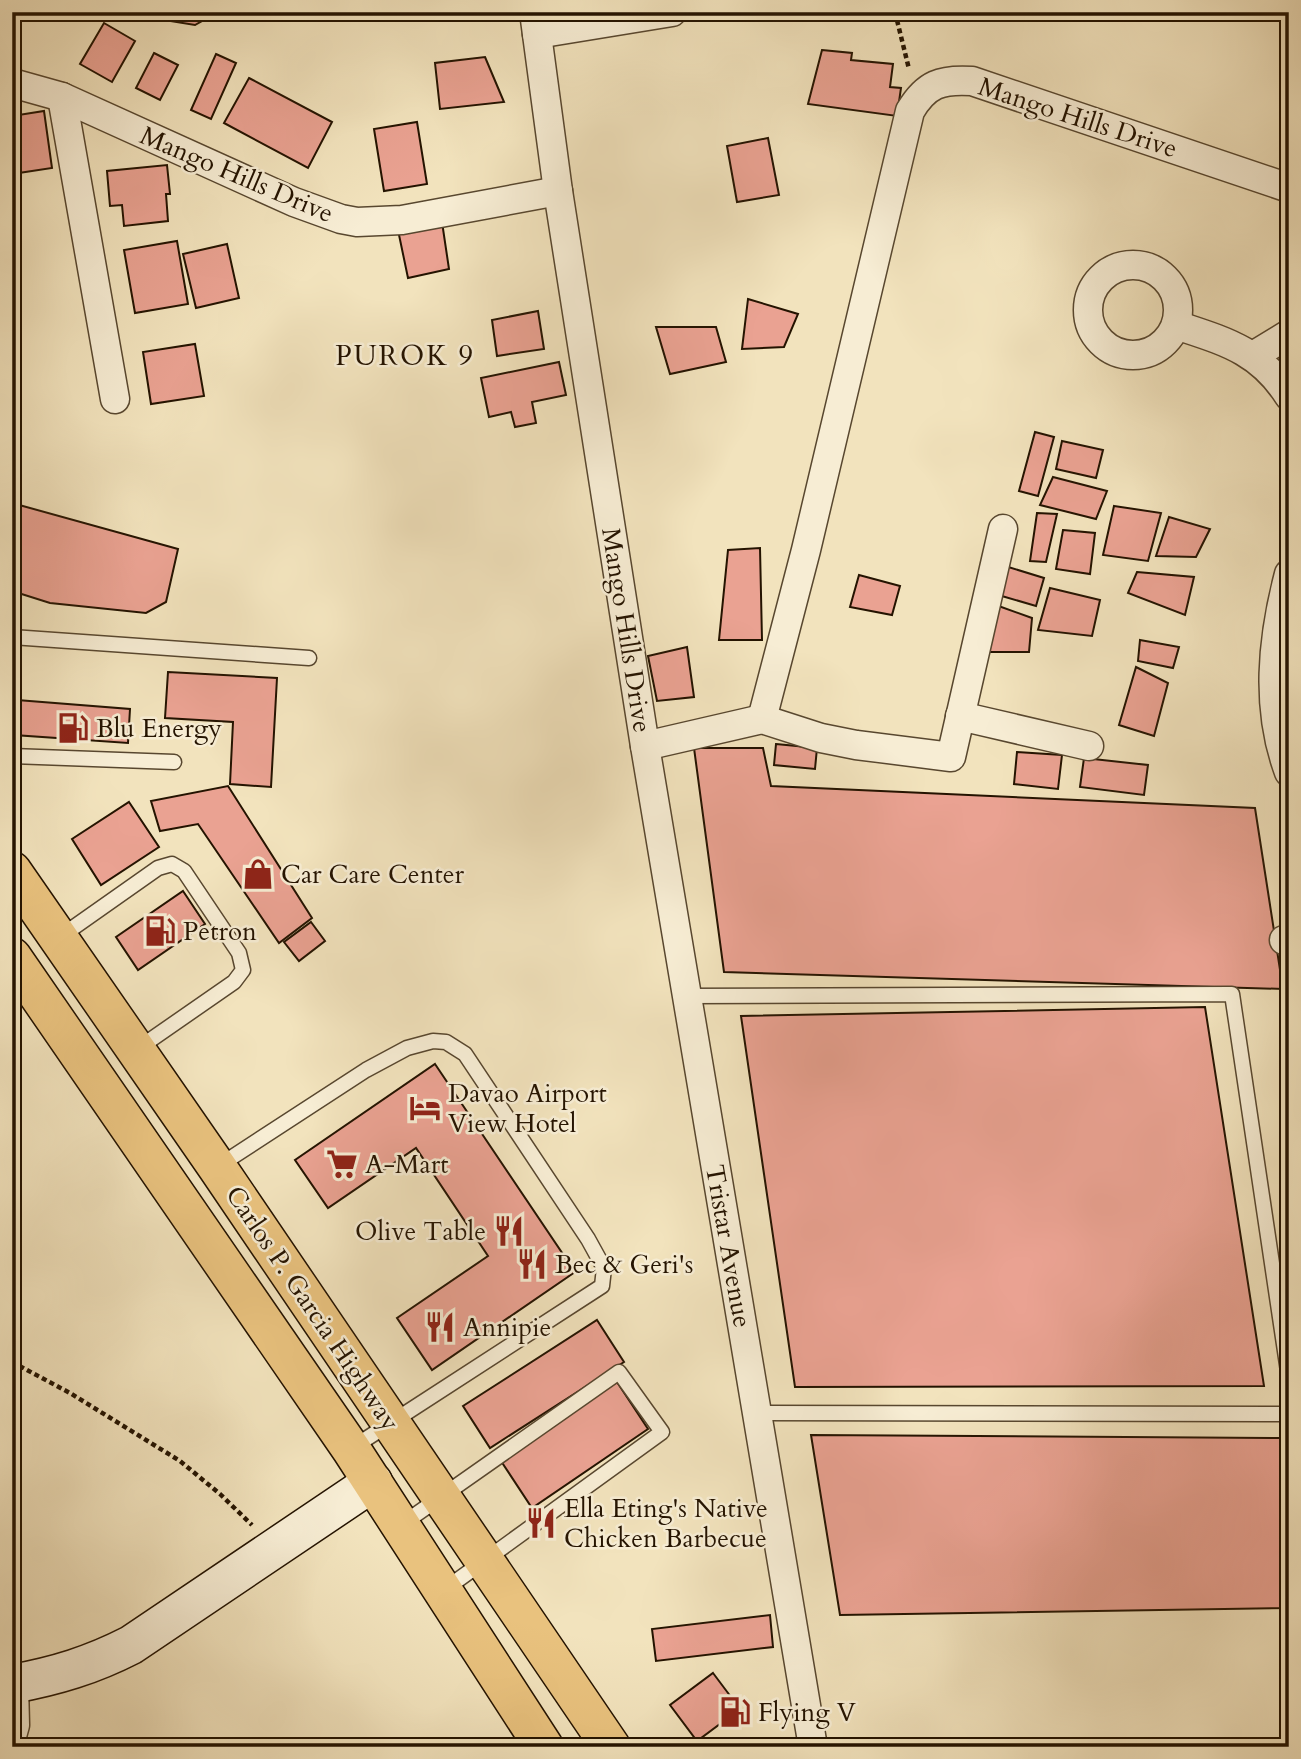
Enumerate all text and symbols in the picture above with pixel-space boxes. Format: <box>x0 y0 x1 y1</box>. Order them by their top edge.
street label: Mango Hills Drive <box>974 69 1182 166</box>
street label: Mango Hills Drive <box>135 118 339 231</box>
district label: PUROK 9 <box>335 337 475 375</box>
street label: Mango Hills Drive <box>593 525 660 735</box>
fuel station icon: Blu Energy <box>56 711 90 745</box>
place label: Blu Energy <box>96 711 222 746</box>
shop icon: Car Care Center <box>241 857 275 891</box>
place label: Car Care Center <box>281 857 464 892</box>
fuel station icon: Petron <box>143 914 177 948</box>
place label: Petron <box>183 914 257 949</box>
place label: Davao Airport View Hotel <box>448 1076 607 1141</box>
hotel icon: Davao Airport View Hotel <box>408 1091 442 1125</box>
supermarket icon: A-Mart <box>325 1147 359 1181</box>
place label: A-Mart <box>365 1147 449 1182</box>
street label: Tristar Avenue <box>697 1162 760 1330</box>
street label: Carlos P. Garcia Highway <box>217 1179 408 1438</box>
place label: Olive Table <box>355 1214 486 1249</box>
restaurant icon: Olive Table <box>492 1214 526 1248</box>
restaurant icon: Bec & Geri's <box>515 1247 549 1281</box>
place label: Bec & Geri's <box>555 1247 693 1282</box>
restaurant icon: Annipie <box>423 1310 457 1344</box>
place label: Annipie <box>463 1310 551 1345</box>
place label: Ella Eting's Native Chicken Barbecue <box>564 1491 768 1556</box>
restaurant icon: Ella Eting's Native Chicken Barbecue <box>524 1506 558 1540</box>
fuel station icon: Flying V <box>718 1695 752 1729</box>
place label: Flying V <box>758 1695 857 1730</box>

